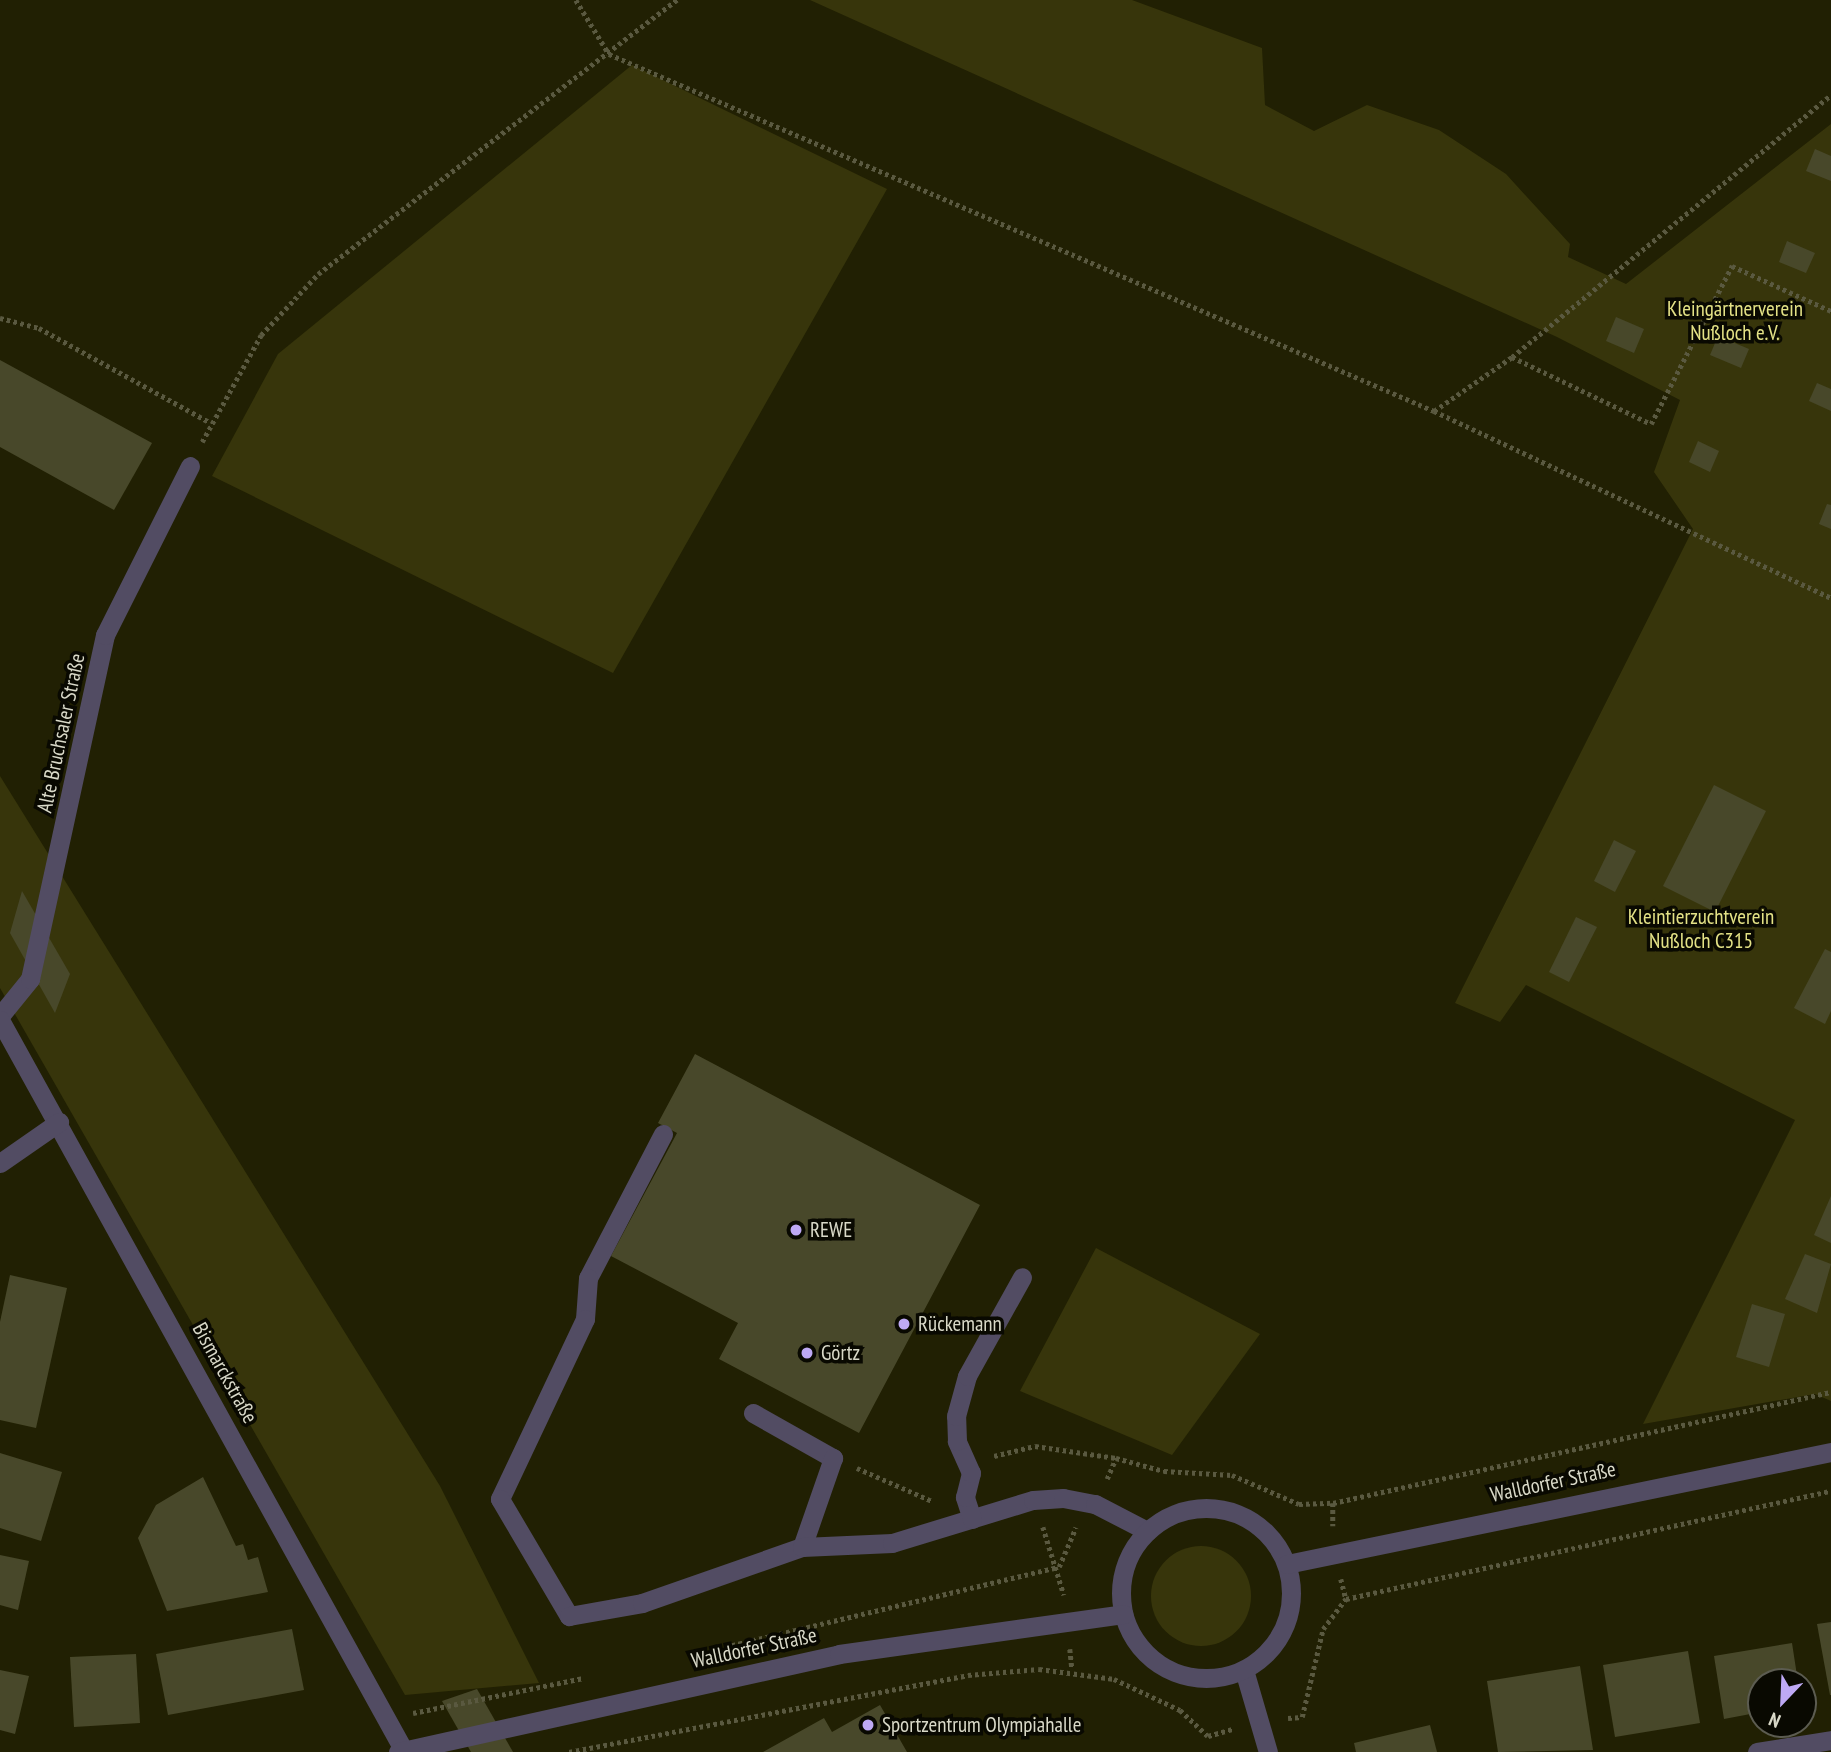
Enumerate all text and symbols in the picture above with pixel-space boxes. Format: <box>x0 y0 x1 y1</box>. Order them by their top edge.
park label: Kleingärtnerverein Nußloch e.V. <box>1667 296 1803 346</box>
street label: Alte Bruchsaler Straße <box>32 651 90 815</box>
park label: Kleintierzuchtverein Nußloch C315 <box>1628 904 1774 954</box>
place label: REWE <box>810 1217 852 1243</box>
marker: REWE <box>788 1222 804 1238</box>
place label: Rückemann <box>918 1311 1002 1337</box>
marker: Rückemann <box>896 1316 912 1332</box>
street label: Bismarckstraße <box>187 1318 263 1428</box>
place label: Görtz <box>821 1340 860 1366</box>
marker: Görtz <box>799 1345 815 1361</box>
street label: Walldorfer Straße <box>1488 1456 1618 1508</box>
street label: Walldorfer Straße <box>689 1622 819 1674</box>
north arrow <box>1747 1668 1817 1738</box>
text: N <box>1765 1707 1784 1734</box>
place label: Sportzentrum Olympiahalle <box>882 1712 1081 1738</box>
marker: Sportzentrum Olympiahalle <box>860 1717 876 1733</box>

